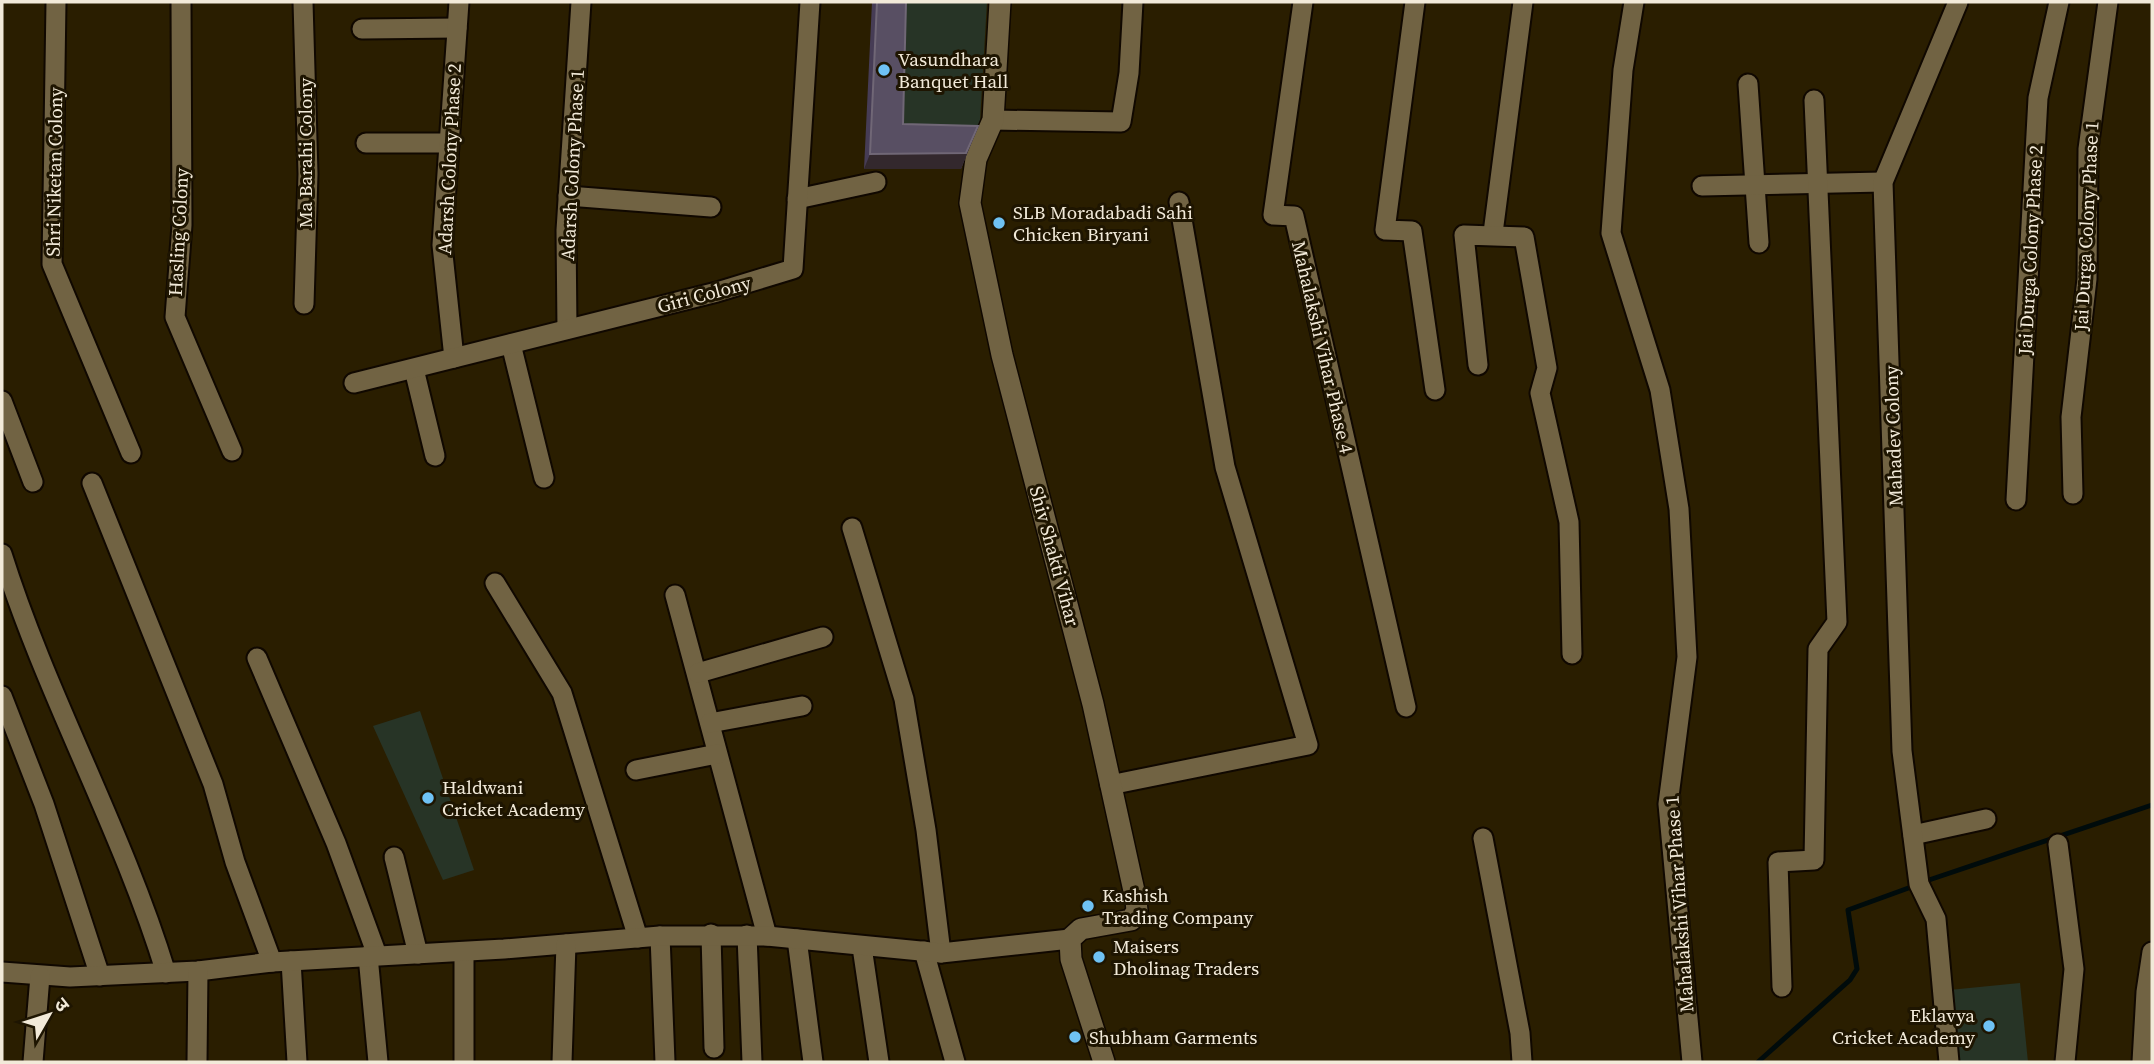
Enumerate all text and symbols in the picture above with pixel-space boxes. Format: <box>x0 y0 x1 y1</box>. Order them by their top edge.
place label: Vasundhara Banquet Hall <box>898 46 1009 94</box>
marker: Vasundhara Banquet Hall <box>876 62 892 78</box>
street label: Adarsh Colony Phase 2 <box>431 63 467 255</box>
street label: Adarsh Colony Phase 1 <box>554 69 590 261</box>
street label: Ma Barahi Colony <box>292 78 318 228</box>
street label: Shri Niketan Colony <box>40 87 68 257</box>
street label: Jai Durga Colony Phase 1 <box>2067 121 2104 332</box>
street label: Jai Durga Colony Phase 2 <box>2011 145 2048 356</box>
street label: Hasling Colony <box>162 167 194 297</box>
place label: SLB Moradabadi Sahi Chicken Biryani <box>1013 199 1193 247</box>
marker: SLB Moradabadi Sahi Chicken Biryani <box>991 215 1007 231</box>
street label: Mahalakshi Vihar Phase 4 <box>1286 238 1360 456</box>
street label: Giri Colony <box>654 269 754 319</box>
street label: Mahadev Colony <box>1878 365 1908 507</box>
street label: Shiv Shakti Vihar <box>1024 483 1086 629</box>
place label: Haldwani Cricket Academy <box>442 774 585 822</box>
marker: Haldwani Cricket Academy <box>420 790 436 806</box>
street label: Mahalakshi Vihar Phase 1 <box>1658 795 1700 1013</box>
place label: Kashish Trading Company <box>1102 882 1253 930</box>
marker: Kashish Trading Company <box>1080 898 1096 914</box>
place label: Maisers Dholinag Traders <box>1113 933 1259 981</box>
marker: Maisers Dholinag Traders <box>1091 949 1107 965</box>
north arrow <box>14 980 84 1050</box>
text: उ <box>49 992 76 1017</box>
place label: Eklavya Cricket Academy <box>1832 1002 1975 1050</box>
marker: Eklavya Cricket Academy <box>1981 1018 1997 1034</box>
place label: Shubham Garments <box>1089 1024 1257 1050</box>
marker: Shubham Garments <box>1067 1029 1083 1045</box>

